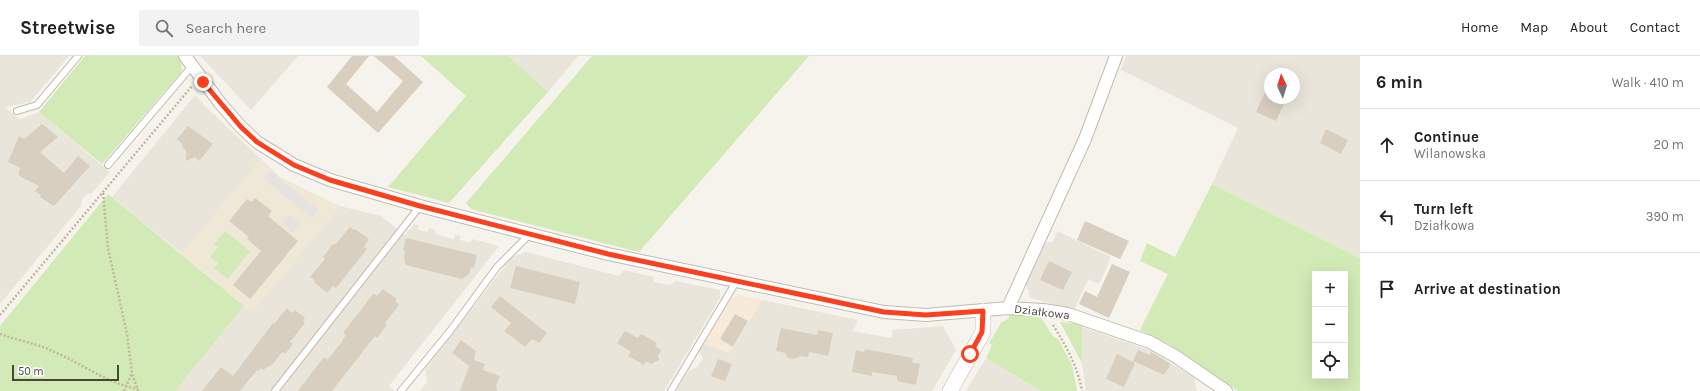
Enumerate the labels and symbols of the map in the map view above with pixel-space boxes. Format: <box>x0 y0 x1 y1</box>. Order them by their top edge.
north arrow <box>1264 68 1300 104</box>
route end <box>194 73 212 91</box>
street label: Działkowa <box>1013 302 1071 322</box>
route start <box>961 345 979 363</box>
scale bar <box>12 363 119 382</box>

